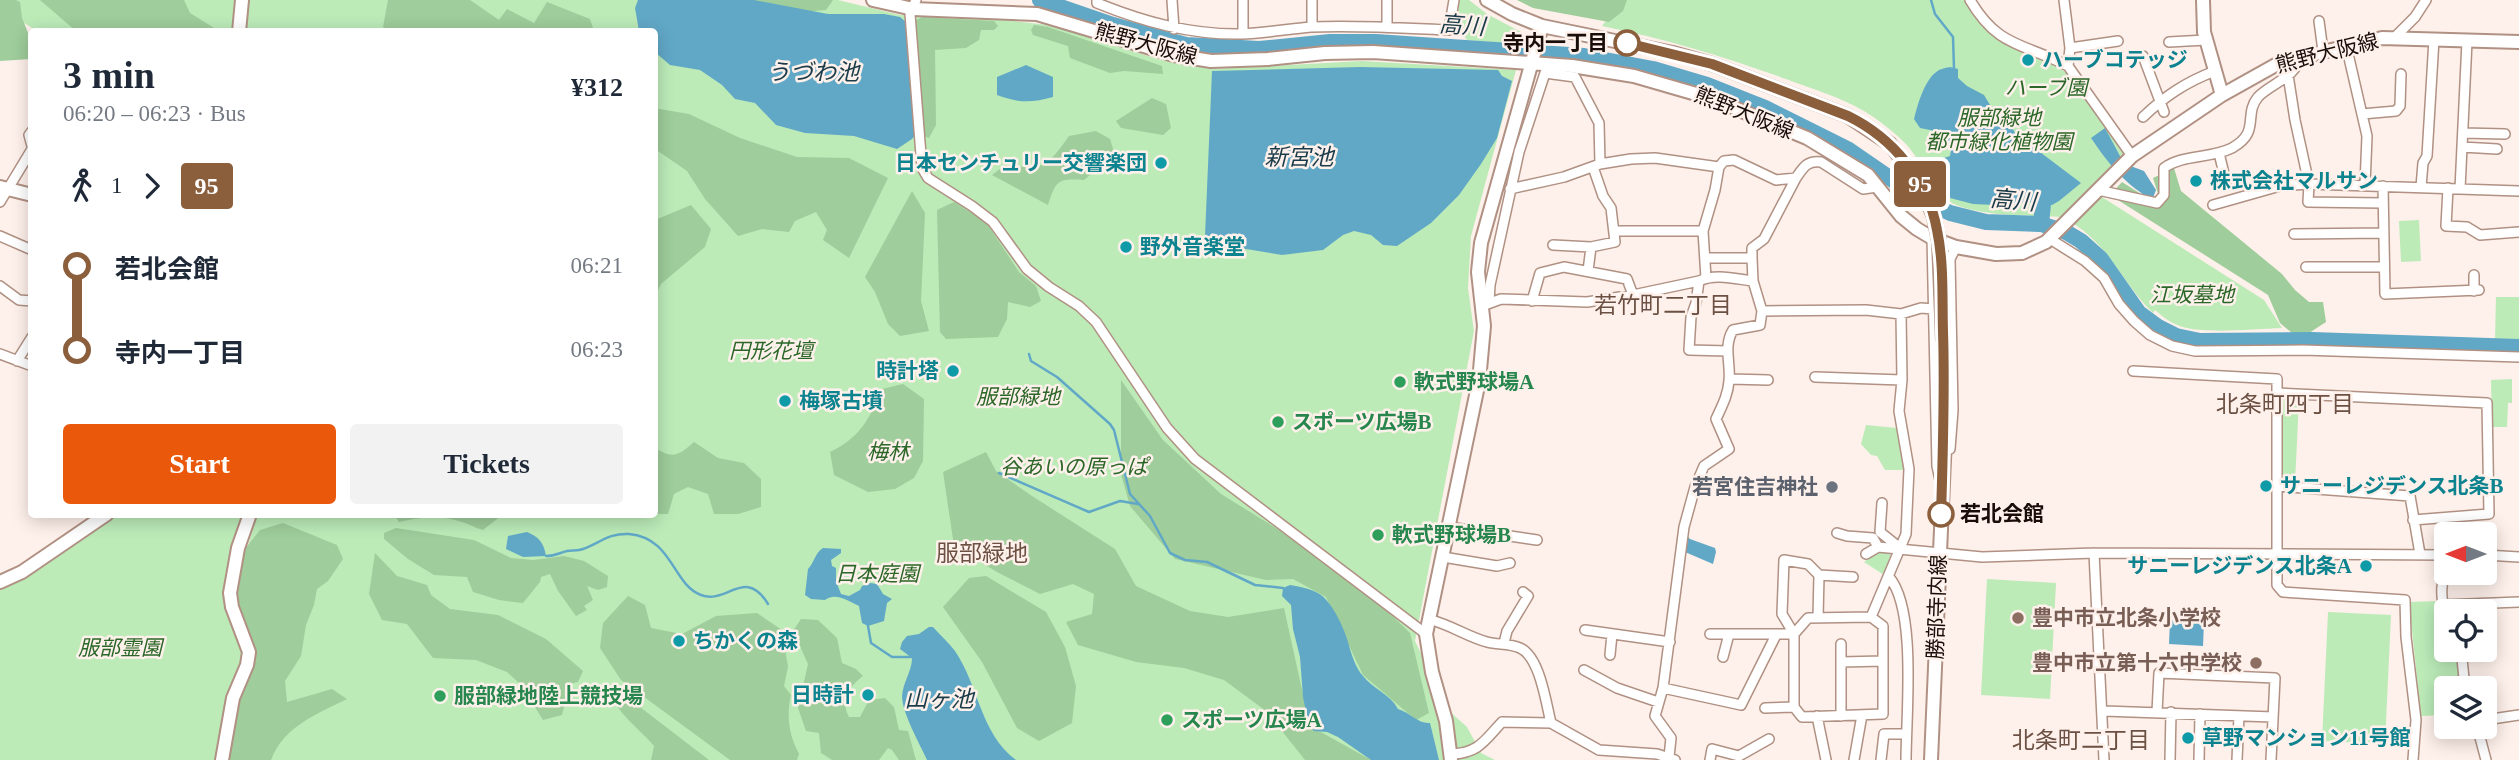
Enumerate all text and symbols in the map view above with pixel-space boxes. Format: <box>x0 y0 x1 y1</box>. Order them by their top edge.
water label: 高川 <box>1438 11 1489 40</box>
street label: 熊野大阪線 <box>1092 19 1200 69</box>
street label: 熊野大阪線 <box>2273 29 2381 77</box>
marker: 寺内一丁目 <box>1614 30 1640 56</box>
place label: 寺内一丁目 <box>1503 31 1608 55</box>
place label: ハーブコテッジ <box>2042 48 2188 72</box>
marker: ハーブコテッジ <box>2020 52 2036 68</box>
text: 3 min <box>63 54 155 96</box>
water label: うづわ池 <box>767 60 861 85</box>
text: ¥312 <box>571 73 623 102</box>
park label: ハーブ園 <box>2005 76 2090 100</box>
street label: 熊野大阪線 <box>1691 82 1797 144</box>
text: 06:20 – 06:23 · Bus <box>63 101 246 126</box>
park label: 服部緑地 都市緑化植物園 <box>1926 106 2075 154</box>
water label: 新宮池 <box>1265 145 1336 170</box>
place label: 日本センチュリー交響楽団 <box>895 151 1147 175</box>
marker: 日本センチュリー交響楽団 <box>1153 155 1169 171</box>
line badge: 95 <box>1888 161 1952 207</box>
icon: walk <box>63 167 101 205</box>
icon: forward <box>133 167 171 205</box>
place label: 株式会社マルサン <box>2210 169 2378 193</box>
text: 95 <box>1908 171 1932 197</box>
text: 1 <box>111 173 123 198</box>
text: 95 <box>195 173 219 199</box>
marker: 株式会社マルサン <box>2188 173 2204 189</box>
water label: 高川 <box>1989 186 2040 215</box>
place label: 野外音楽堂 <box>1140 235 1245 259</box>
marker: 野外音楽堂 <box>1118 239 1134 255</box>
text: 06:21 <box>571 253 623 278</box>
text: 若北会館 <box>115 255 219 284</box>
park label: 江坂墓地 <box>2150 283 2236 307</box>
district label: 若竹町二丁目 <box>1594 293 1732 318</box>
text: 06:23 <box>571 337 623 362</box>
text: 寺内一丁目 <box>115 339 245 368</box>
park label: 円形花壇 <box>729 339 816 363</box>
place label: 時計塔 <box>876 359 939 383</box>
marker: 時計塔 <box>945 363 961 379</box>
place label: 軟式野球場A <box>1414 370 1535 394</box>
marker: 軟式野球場A <box>1392 374 1408 390</box>
park label: 服部緑地 <box>976 385 1062 409</box>
place label: 梅塚古墳 <box>799 389 883 413</box>
district label: 北条町四丁目 <box>2216 392 2354 417</box>
marker: 梅塚古墳 <box>777 393 793 409</box>
place label: スポーツ広場B <box>1292 410 1432 434</box>
marker: スポーツ広場B <box>1270 414 1286 430</box>
button: Start <box>63 424 336 504</box>
button: Tickets <box>350 424 623 504</box>
park label: 梅林 <box>867 440 912 464</box>
park label: 谷あいの原っぱ <box>1001 455 1151 479</box>
place label: サニーレジデンス北条B <box>2280 474 2504 498</box>
place label: 若宮住吉神社 <box>1692 475 1818 499</box>
marker: サニーレジデンス北条B <box>2258 478 2274 494</box>
marker: 若宮住吉神社 <box>1824 479 1840 495</box>
marker: 若北会館 <box>1928 501 1954 527</box>
place label: 若北会館 <box>1960 502 2044 526</box>
north arrow <box>2434 522 2497 584</box>
map controls <box>2434 522 2497 739</box>
place label: 軟式野球場B <box>1392 523 1511 547</box>
marker: 軟式野球場B <box>1370 527 1386 543</box>
district label: 服部緑地 <box>936 541 1028 566</box>
street label: 勝部寺内線 <box>1923 554 1951 660</box>
place label: サニーレジデンス北条A <box>2127 554 2353 578</box>
marker: サニーレジデンス北条A <box>2358 558 2374 574</box>
park label: 日本庭園 <box>835 562 922 586</box>
button: locate <box>2434 599 2497 662</box>
place label: 豊中市立北条小学校 <box>2032 606 2221 630</box>
marker: 豊中市立北条小学校 <box>2010 610 2026 626</box>
place label: ちかくの森 <box>693 629 798 653</box>
marker: ちかくの森 <box>671 633 687 649</box>
park label: 服部霊園 <box>78 636 165 660</box>
place label: 豊中市立第十六中学校 <box>2032 651 2242 675</box>
marker: 豊中市立第十六中学校 <box>2248 655 2264 671</box>
button: layers <box>2434 676 2497 739</box>
place label: 日時計 <box>791 683 854 707</box>
place label: 服部緑地陸上競技場 <box>454 684 643 708</box>
marker: 日時計 <box>860 687 876 703</box>
water label: 山ヶ池 <box>905 687 976 712</box>
marker: 服部緑地陸上競技場 <box>432 688 448 704</box>
place label: スポーツ広場A <box>1181 708 1323 732</box>
marker: スポーツ広場A <box>1159 712 1175 728</box>
place label: 草野マンション11号館 <box>2202 726 2411 750</box>
district label: 北条町二丁目 <box>2012 728 2150 753</box>
marker: 草野マンション11号館 <box>2180 730 2196 746</box>

